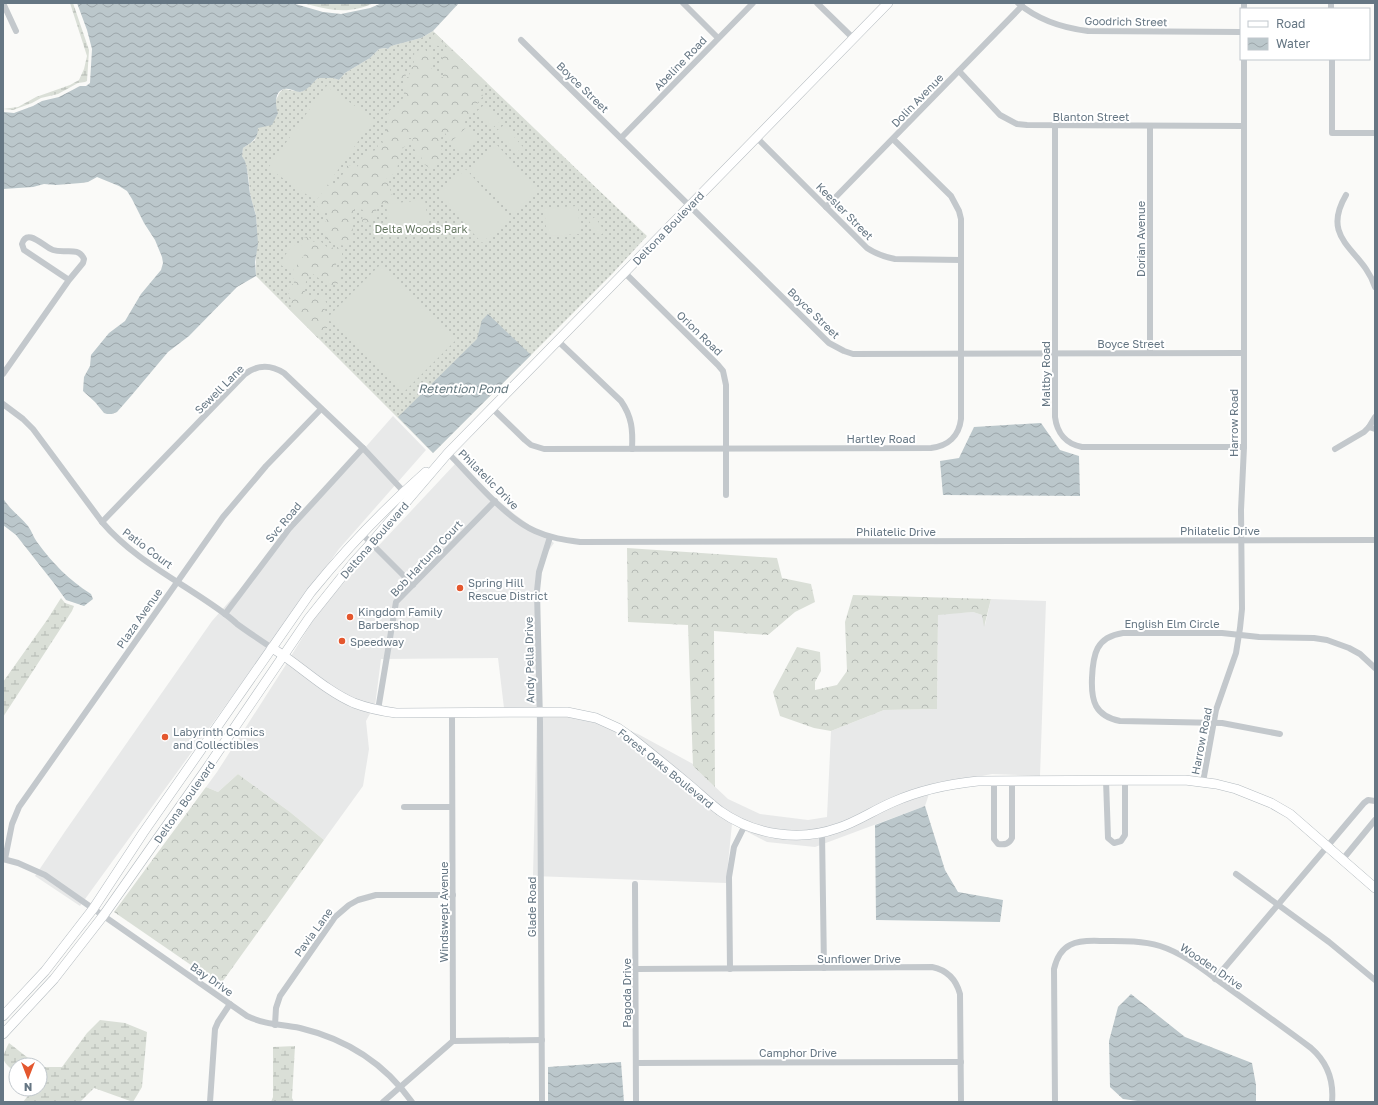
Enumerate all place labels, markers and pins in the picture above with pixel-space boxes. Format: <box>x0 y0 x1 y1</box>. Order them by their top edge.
place label: Spring Hill Rescue District <box>468 576 548 602</box>
marker: Spring Hill Rescue District <box>455 583 465 593</box>
place label: Kingdom Family Barbershop <box>358 605 443 631</box>
marker: Kingdom Family Barbershop <box>345 612 355 622</box>
place label: Speedway <box>350 635 404 648</box>
marker: Speedway <box>337 636 347 646</box>
place label: Labyrinth Comics and Collectibles <box>173 725 265 751</box>
marker: Labyrinth Comics and Collectibles <box>160 732 170 742</box>

